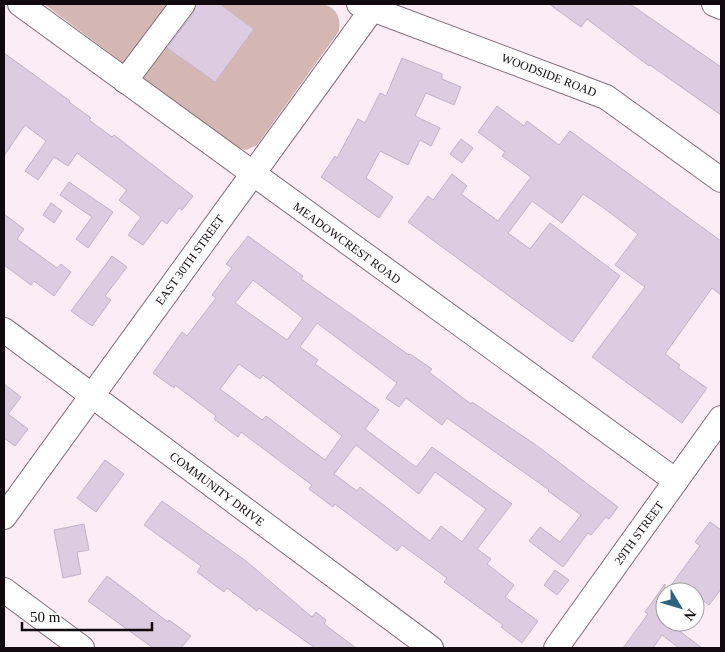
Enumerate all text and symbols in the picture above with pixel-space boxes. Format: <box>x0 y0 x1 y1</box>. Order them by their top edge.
street label: WOODSIDE ROAD <box>499 50 599 100</box>
street label: MEADOWCREST ROAD <box>291 199 404 287</box>
street label: EAST 30TH STREET <box>153 212 228 308</box>
street label: COMMUNITY DRIVE <box>167 449 267 529</box>
street label: 29TH STREET <box>611 498 667 567</box>
north arrow <box>655 582 705 632</box>
scale bar <box>22 600 152 632</box>
text: N <box>681 606 699 623</box>
text: 50 m <box>30 609 61 625</box>

